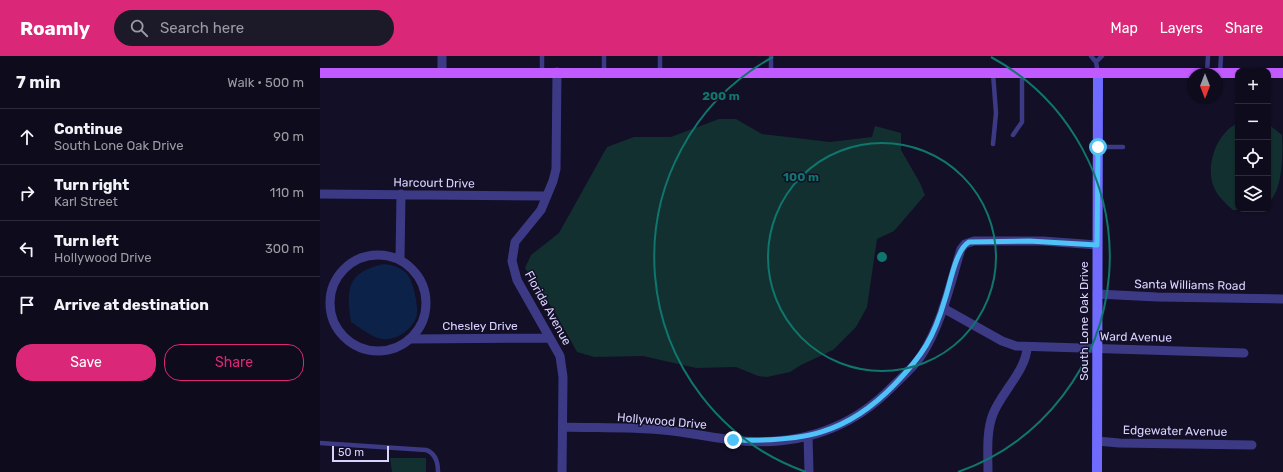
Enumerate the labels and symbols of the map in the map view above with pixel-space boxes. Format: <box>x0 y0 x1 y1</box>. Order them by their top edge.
north arrow <box>1187 68 1223 104</box>
text: 200 m <box>702 89 740 103</box>
route start <box>1089 138 1107 156</box>
text: 100 m <box>783 170 819 184</box>
street label: Harcourt Drive <box>393 175 475 191</box>
centre of rings <box>875 250 889 264</box>
street label: South Lone Oak Drive <box>1077 261 1091 381</box>
street label: Florida Avenue <box>522 268 574 348</box>
street label: Santa Williams Road <box>1134 277 1246 293</box>
street label: Chesley Drive <box>442 319 518 333</box>
street label: Ward Avenue <box>1100 329 1172 345</box>
street label: Hollywood Drive <box>617 410 708 432</box>
street label: Edgewater Avenue <box>1123 423 1228 439</box>
route end <box>724 431 742 449</box>
scale bar <box>332 444 389 463</box>

